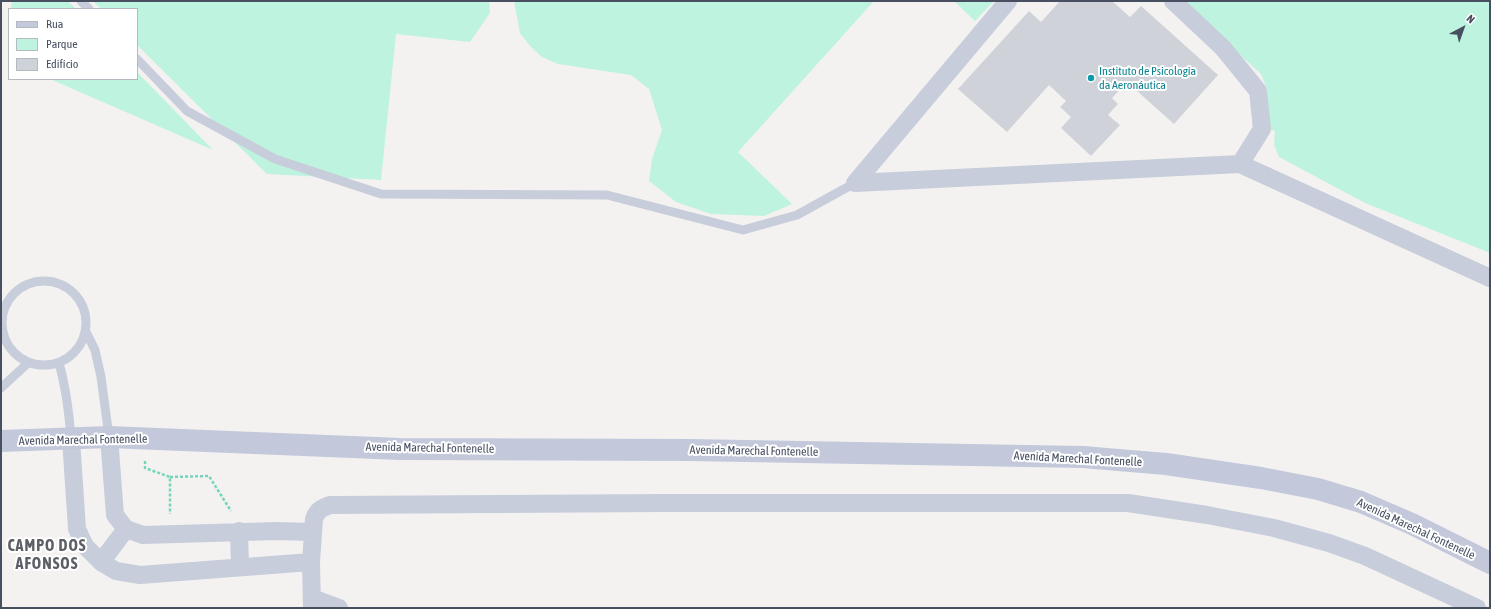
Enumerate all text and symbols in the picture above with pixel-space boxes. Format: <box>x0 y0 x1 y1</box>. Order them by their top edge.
legend <box>8 8 138 80</box>
north arrow <box>1443 8 1483 48</box>
text: N <box>1464 12 1477 26</box>
text: Rua <box>46 17 63 31</box>
text: Parque <box>46 37 78 51</box>
text: Edifício <box>46 57 78 71</box>
place label: Instituto de Psicologia da Aeronáutica <box>1099 64 1196 92</box>
marker: Instituto de Psicologia da Aeronáutica <box>1086 73 1096 83</box>
street label: Avenida Marechal Fontenelle <box>19 432 147 448</box>
street label: Avenida Marechal Fontenelle <box>366 440 494 456</box>
street label: Avenida Marechal Fontenelle <box>690 443 818 459</box>
street label: Avenida Marechal Fontenelle <box>1013 448 1143 470</box>
street label: Avenida Marechal Fontenelle <box>1355 495 1477 563</box>
district label: CAMPO DOS AFONSOS <box>7 536 87 574</box>

